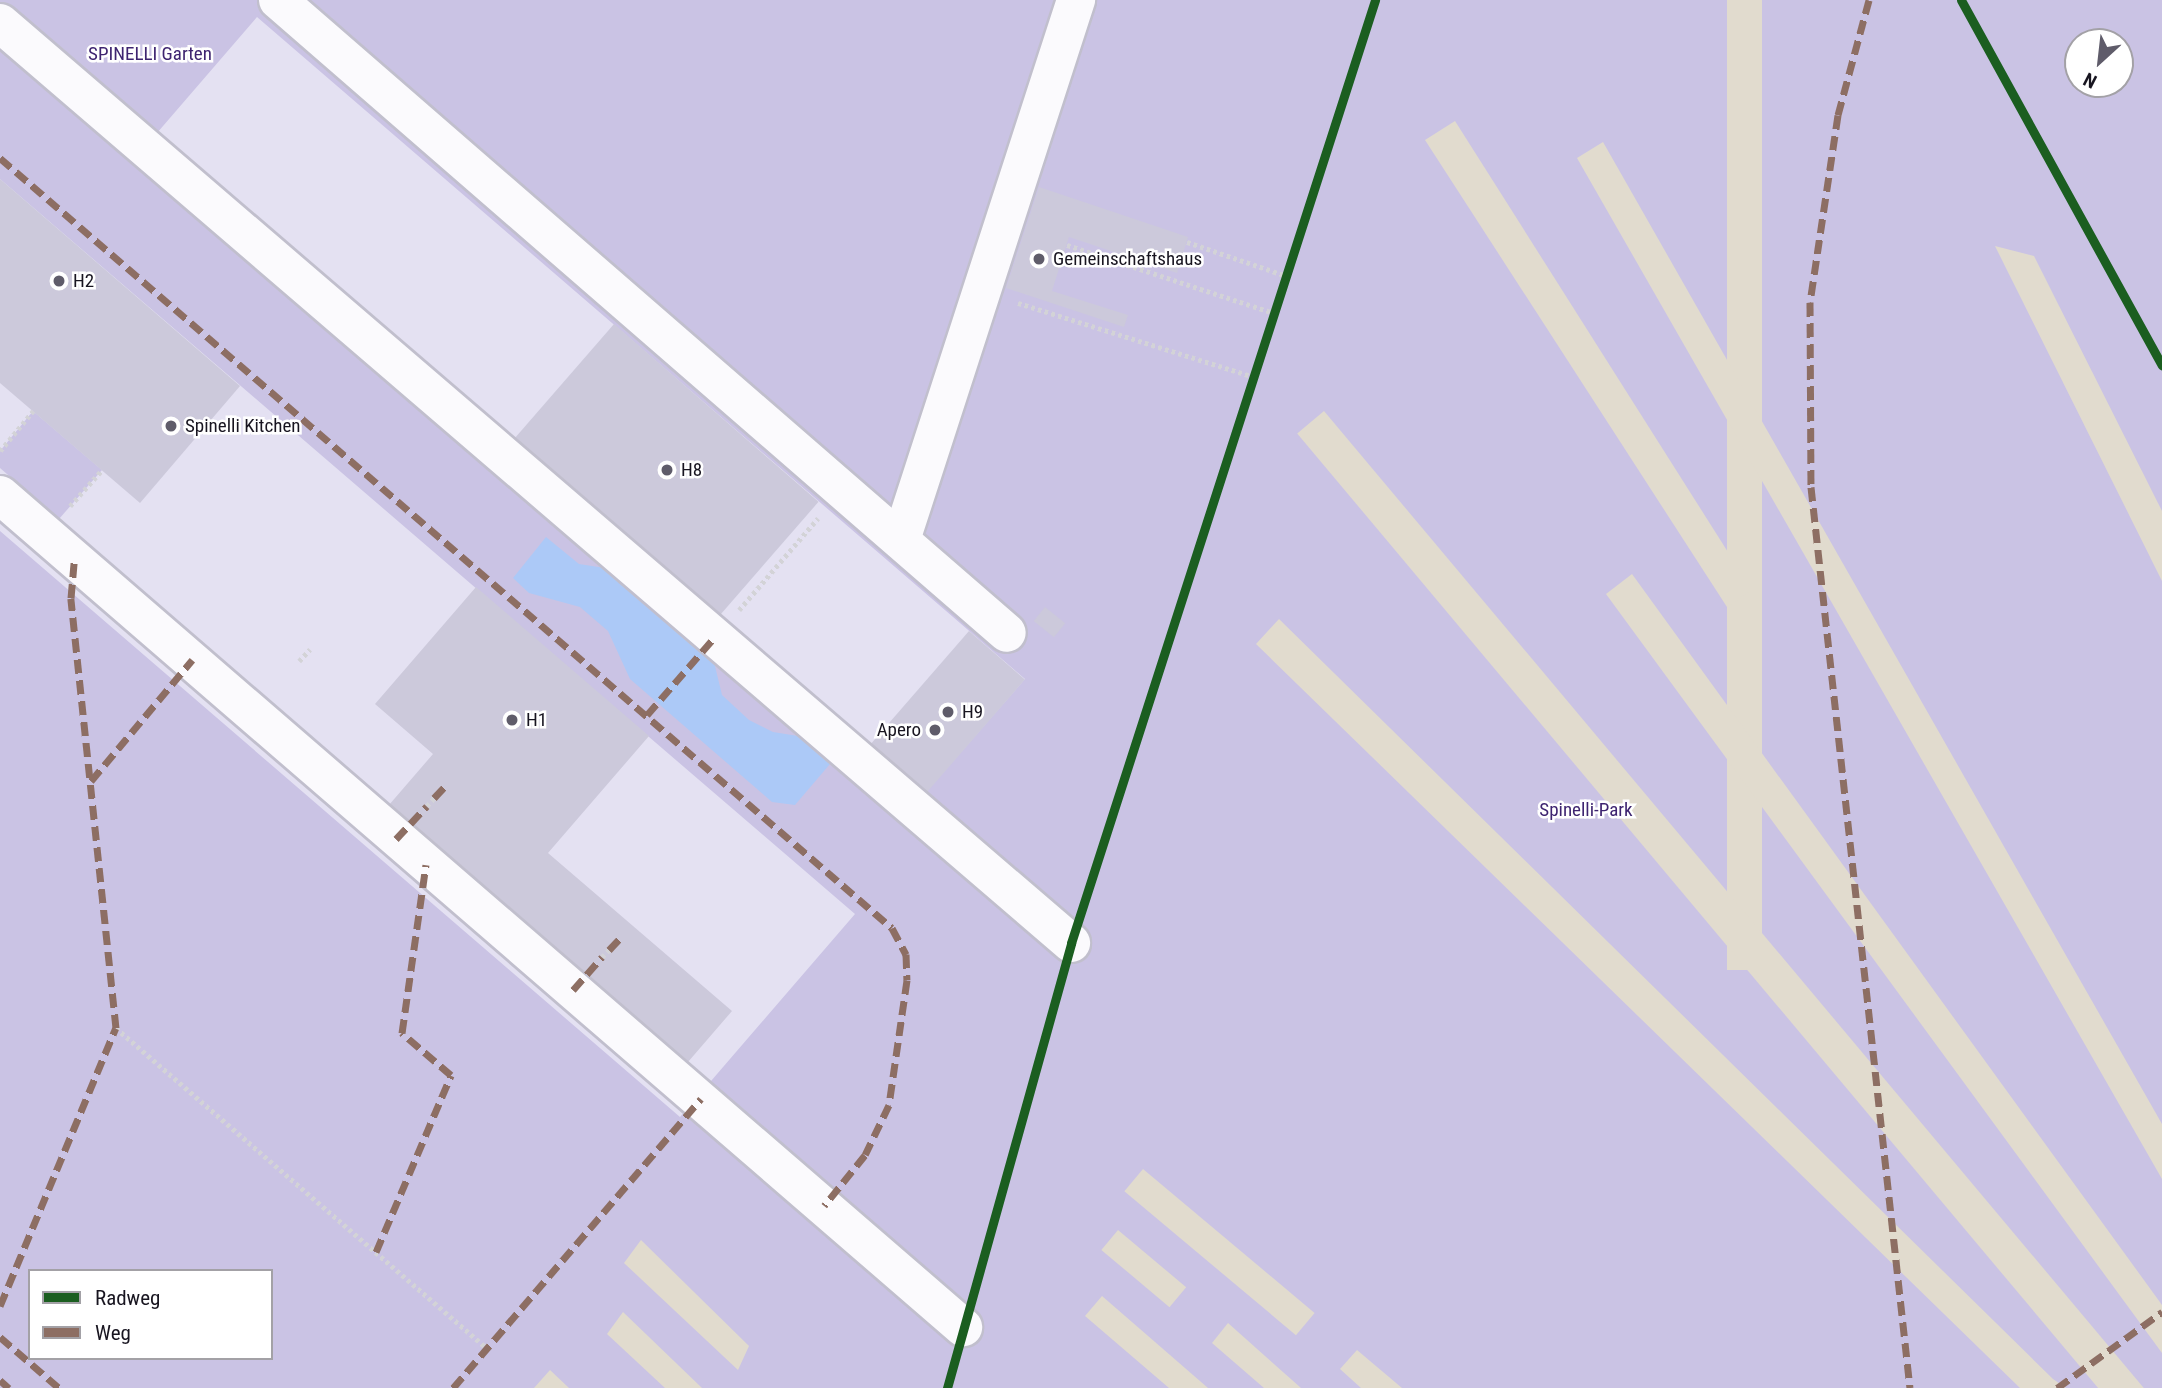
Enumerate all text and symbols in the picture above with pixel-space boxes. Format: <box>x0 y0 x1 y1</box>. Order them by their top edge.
north arrow <box>2064 28 2134 98</box>
park label: SPINELLI Garten <box>88 43 212 65</box>
text: N <box>2080 67 2101 93</box>
place label: Gemeinschaftshaus <box>1053 248 1202 270</box>
marker: Gemeinschaftshaus <box>1031 251 1047 267</box>
place label: H2 <box>73 270 94 292</box>
marker: H2 <box>51 273 67 289</box>
place label: Spinelli Kitchen <box>185 415 301 437</box>
marker: Spinelli Kitchen <box>163 418 179 434</box>
place label: H8 <box>681 459 702 481</box>
marker: H8 <box>659 462 675 478</box>
place label: H9 <box>962 701 983 723</box>
marker: H9 <box>940 704 956 720</box>
place label: H1 <box>526 709 547 731</box>
marker: H1 <box>504 712 520 728</box>
place label: Apero <box>877 719 921 741</box>
marker: Apero <box>927 722 943 738</box>
park label: Spinelli-Park <box>1539 799 1633 821</box>
legend <box>28 1269 273 1360</box>
text: Radweg <box>95 1286 160 1310</box>
text: Weg <box>95 1321 131 1345</box>

